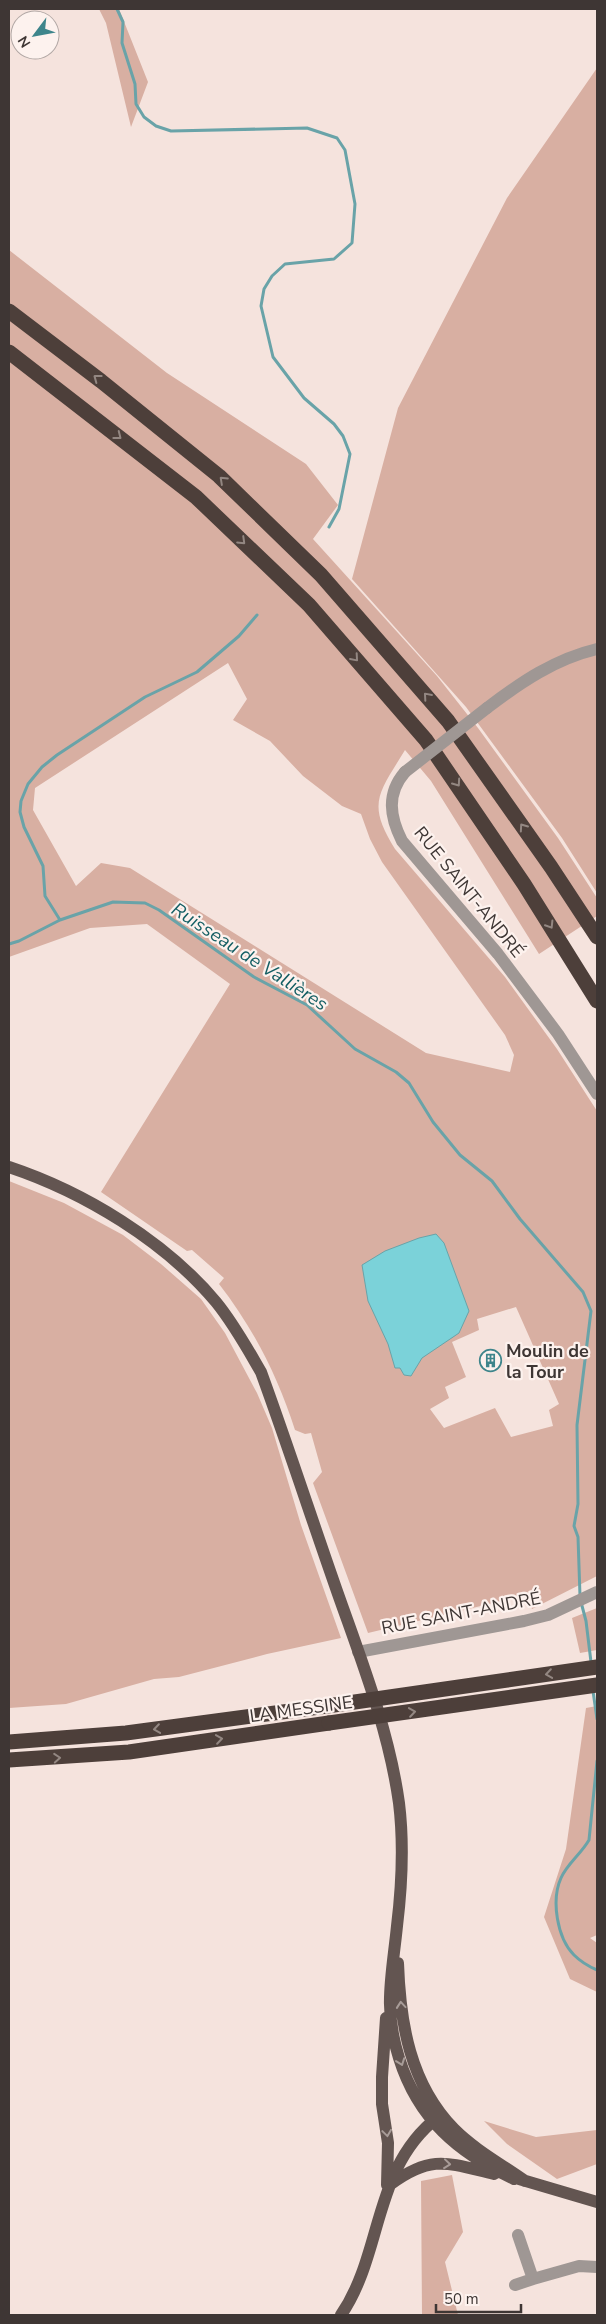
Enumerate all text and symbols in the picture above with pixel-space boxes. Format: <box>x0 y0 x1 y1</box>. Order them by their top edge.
north arrow <box>10 10 60 60</box>
text: N <box>14 32 35 51</box>
one-way arrow <box>94 375 103 383</box>
one-way arrow <box>112 430 121 438</box>
one-way arrow <box>220 477 229 486</box>
one-way arrow <box>236 535 245 544</box>
one-way arrow <box>349 652 358 661</box>
one-way arrow <box>425 693 433 702</box>
one-way arrow <box>451 778 460 787</box>
street label: RUE SAINT-ANDRÉ <box>409 822 529 962</box>
one-way arrow <box>520 823 529 833</box>
water label: Ruisseau de Vallières <box>166 896 333 1017</box>
one-way arrow <box>544 920 554 929</box>
place label: Moulin de la Tour <box>506 1339 589 1384</box>
building icon: Moulin de la Tour <box>478 1349 502 1373</box>
street label: RUE SAINT-ANDRÉ <box>379 1586 543 1640</box>
one-way arrow <box>545 1668 553 1679</box>
street label: LA MESSINE <box>248 1690 354 1728</box>
one-way arrow <box>408 1707 417 1717</box>
one-way arrow <box>153 1723 161 1734</box>
one-way arrow <box>214 1735 223 1745</box>
one-way arrow <box>54 1752 62 1763</box>
one-way arrow <box>395 2000 406 2008</box>
one-way arrow <box>395 2057 405 2066</box>
one-way arrow <box>381 2129 391 2137</box>
one-way arrow <box>443 2158 451 2169</box>
scale bar <box>436 2282 521 2314</box>
text: 50 m <box>444 2289 479 2309</box>

